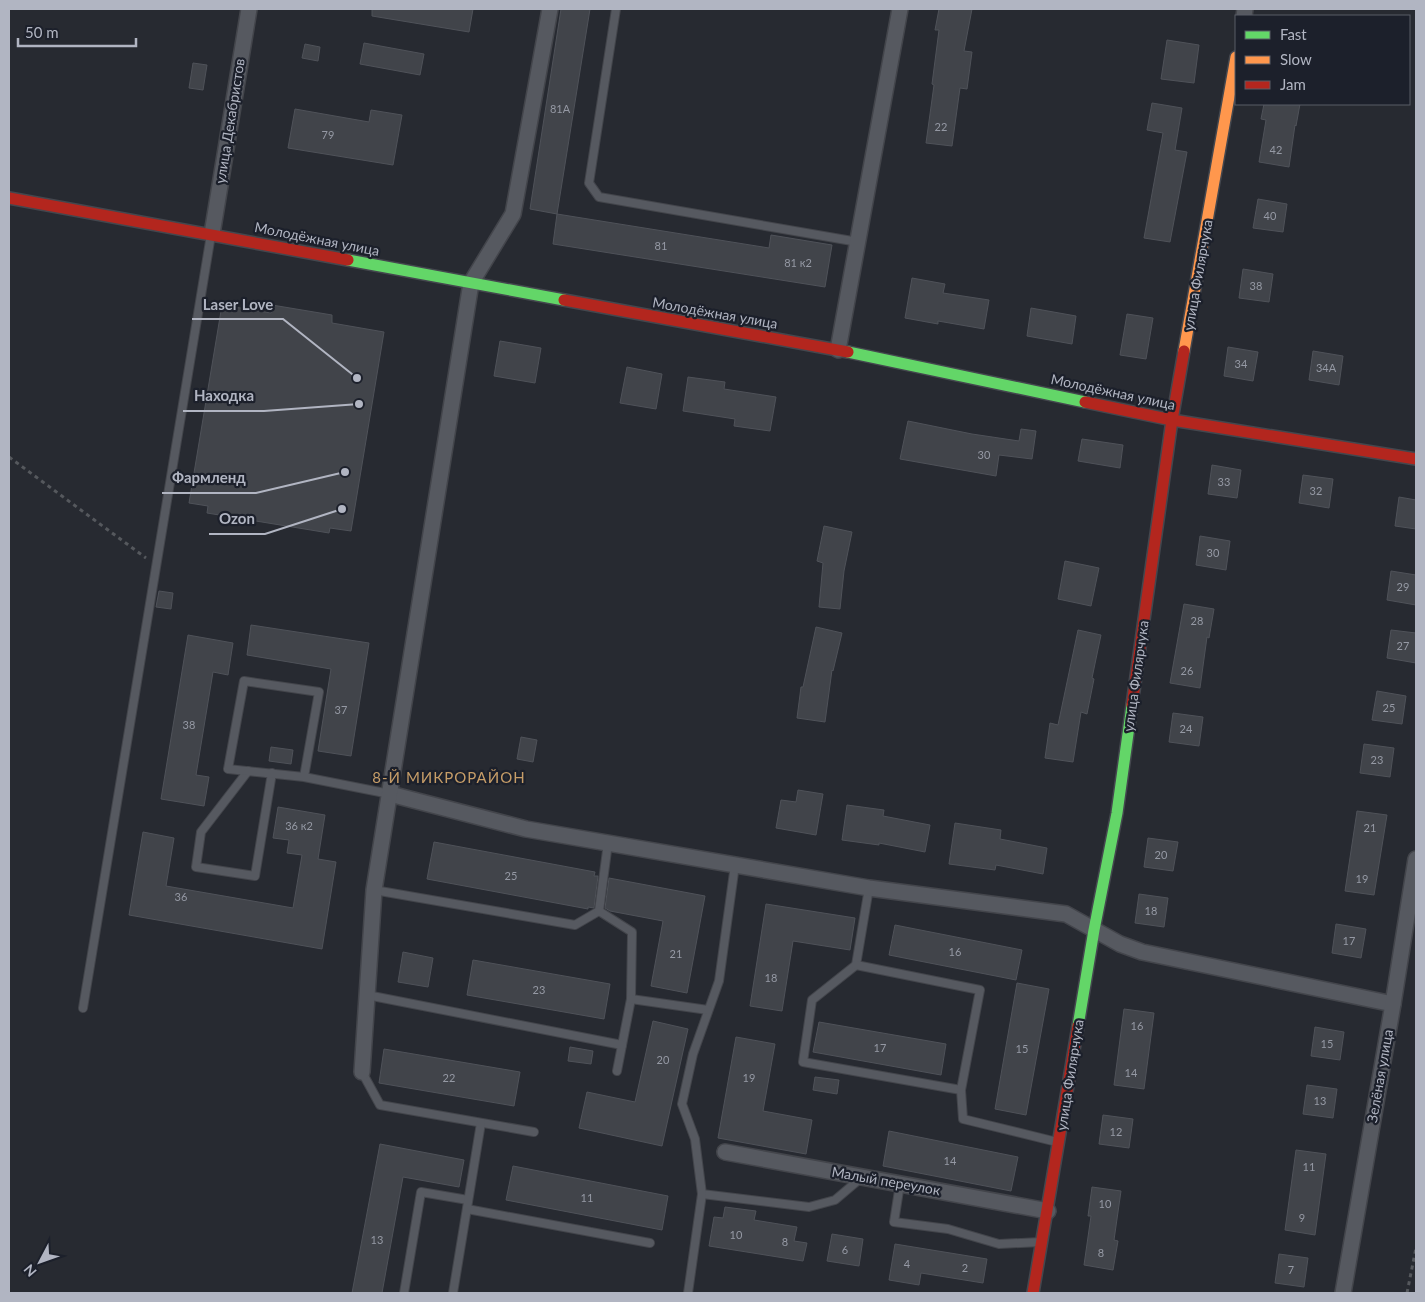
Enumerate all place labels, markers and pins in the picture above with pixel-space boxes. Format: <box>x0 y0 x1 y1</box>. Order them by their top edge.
callout: Laser Love <box>192 289 283 319</box>
callout: Находка <box>183 381 264 411</box>
callout: Фармленд <box>162 463 256 493</box>
callout: Ozon <box>209 504 265 534</box>

